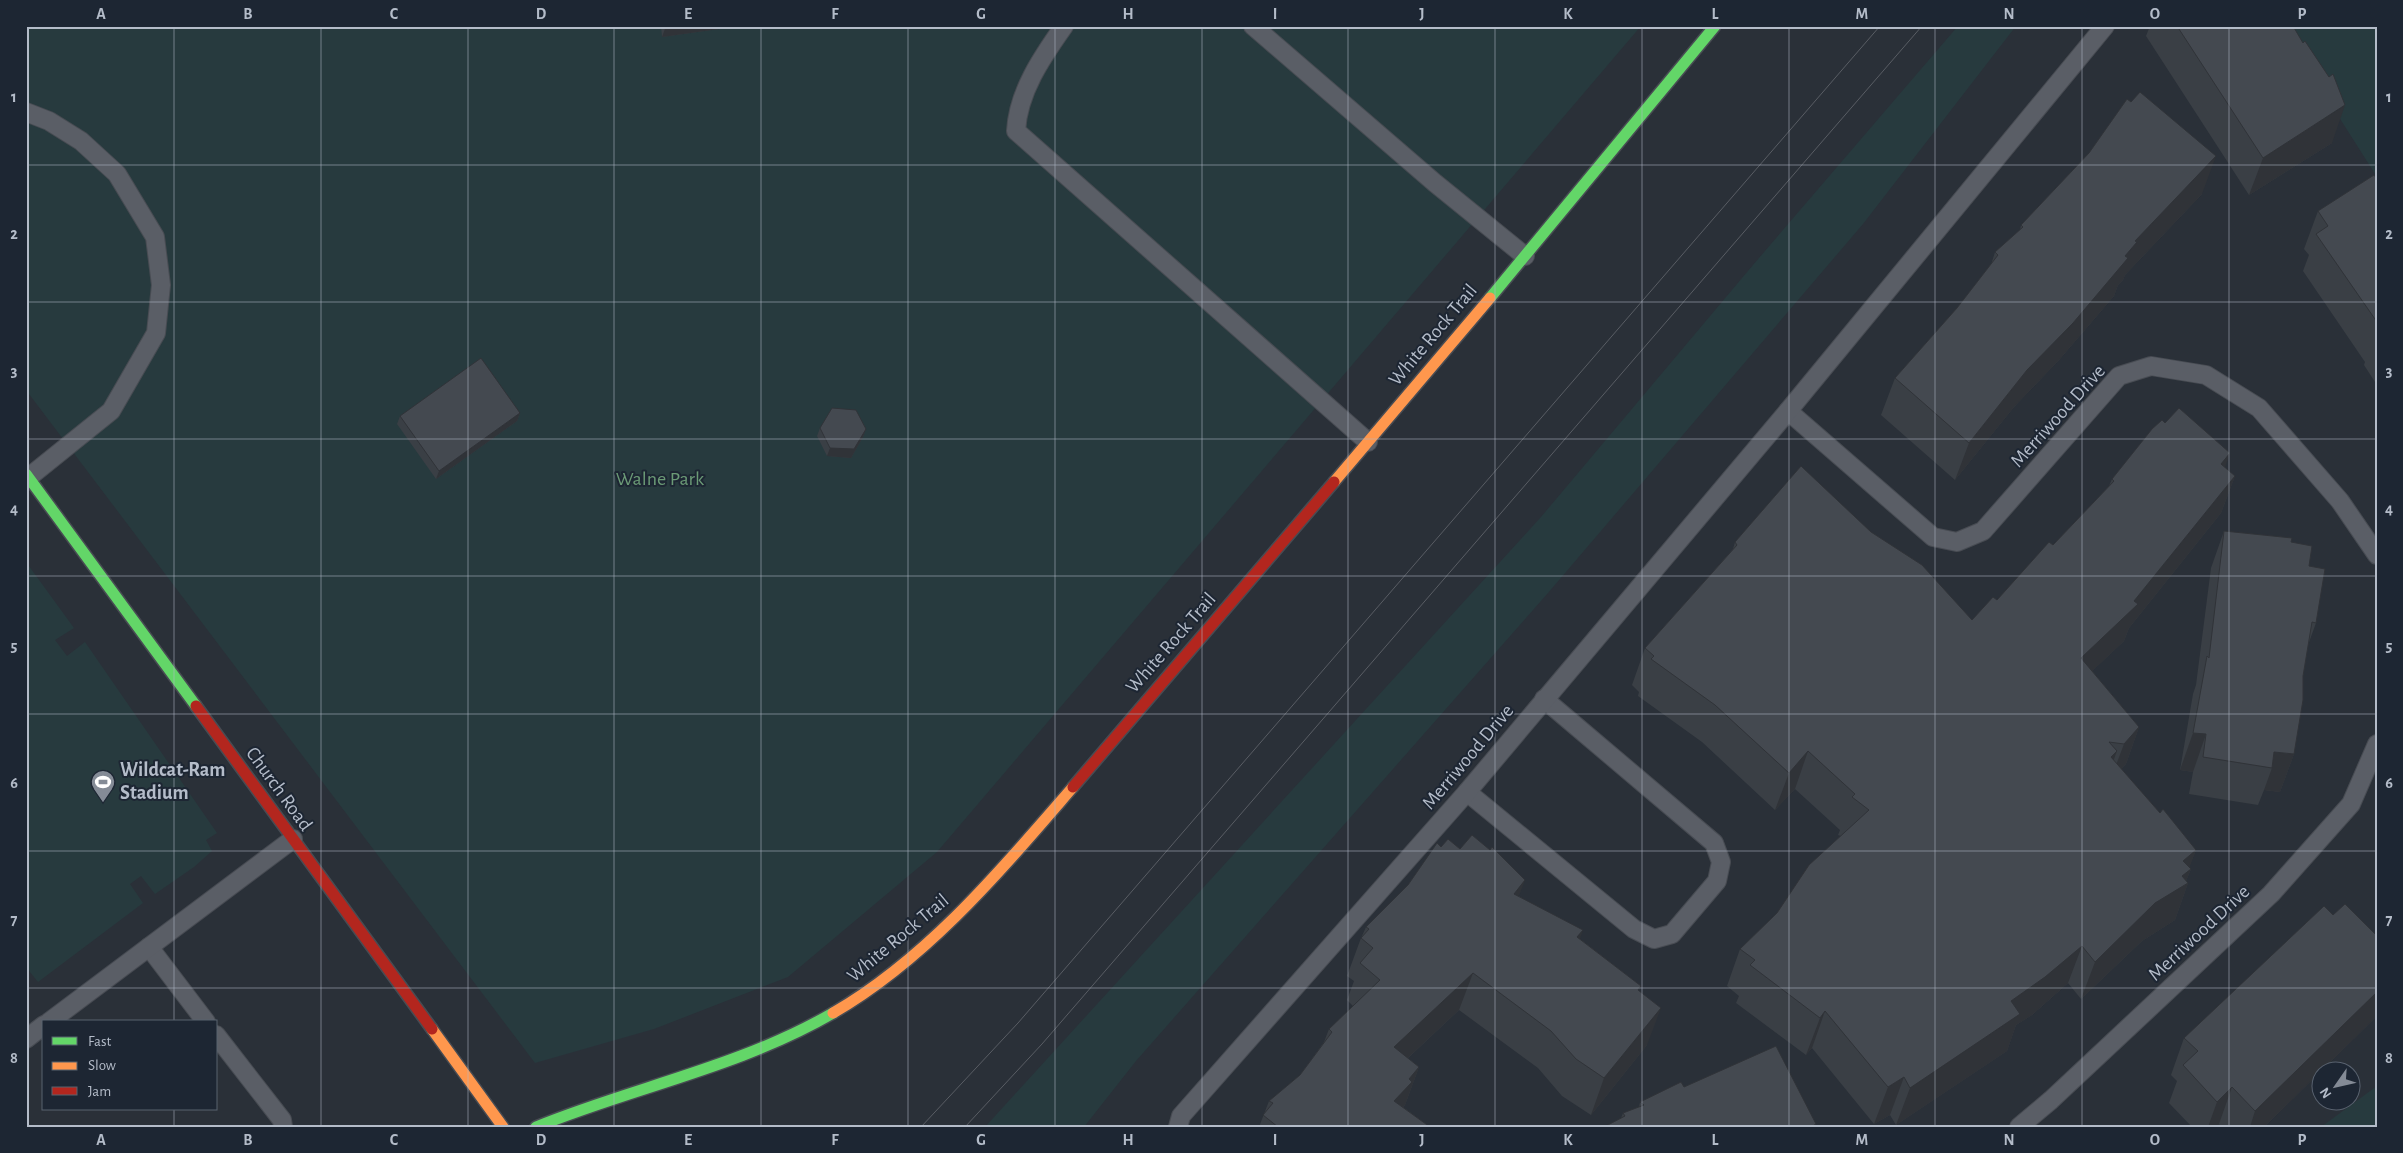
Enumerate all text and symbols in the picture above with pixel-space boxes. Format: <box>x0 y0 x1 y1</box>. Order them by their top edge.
text: A <box>96 6 106 22</box>
text: B <box>243 6 253 22</box>
text: C <box>390 6 399 22</box>
text: D <box>536 6 547 22</box>
text: E <box>684 6 692 22</box>
text: F <box>831 6 839 22</box>
text: G <box>976 6 986 22</box>
text: H <box>1122 6 1134 22</box>
text: I <box>1273 6 1277 22</box>
text: J <box>1419 6 1425 22</box>
text: K <box>1563 6 1573 22</box>
text: L <box>1712 6 1719 22</box>
text: M <box>1856 6 1868 22</box>
text: N <box>2003 6 2015 22</box>
text: O <box>2150 6 2160 22</box>
text: P <box>2298 6 2307 22</box>
text: 1 <box>11 89 17 105</box>
text: 1 <box>2386 89 2392 105</box>
text: 2 <box>10 226 18 242</box>
text: 2 <box>2385 226 2393 242</box>
street label: White Rock Trail <box>1385 280 1481 390</box>
street label: Merriwood Drive <box>2007 361 2109 471</box>
text: 3 <box>11 363 18 379</box>
text: 3 <box>2386 363 2393 379</box>
park label: Walne Park <box>616 469 704 489</box>
text: 4 <box>10 501 18 517</box>
text: 4 <box>2385 501 2393 517</box>
street label: White Rock Trail <box>1122 589 1220 697</box>
text: 5 <box>11 638 18 654</box>
text: 5 <box>2386 638 2393 654</box>
street label: Merriwood Drive <box>1418 701 1518 813</box>
street label: Church Road <box>242 743 316 835</box>
place label: Wildcat-Ram Stadium <box>120 760 226 803</box>
sports icon: Wildcat-Ram Stadium <box>90 769 116 803</box>
text: 6 <box>10 775 18 791</box>
text: 6 <box>2385 775 2393 791</box>
street label: Merriwood Drive <box>2144 881 2254 985</box>
street label: White Rock Trail <box>843 890 953 986</box>
text: 7 <box>11 912 18 928</box>
text: 7 <box>2386 912 2393 928</box>
legend <box>42 1020 218 1110</box>
text: Fast <box>88 1034 112 1049</box>
text: 8 <box>10 1050 18 1066</box>
text: 8 <box>2385 1050 2393 1066</box>
text: Slow <box>88 1058 116 1073</box>
north arrow <box>2310 1060 2360 1110</box>
text: Jam <box>88 1084 111 1099</box>
text: N <box>2318 1085 2335 1101</box>
text: A <box>96 1132 106 1148</box>
text: B <box>243 1132 253 1148</box>
text: C <box>390 1132 399 1148</box>
text: D <box>536 1132 547 1148</box>
text: E <box>684 1132 692 1148</box>
text: F <box>831 1132 839 1148</box>
text: G <box>976 1132 986 1148</box>
text: H <box>1122 1132 1134 1148</box>
text: I <box>1273 1132 1277 1148</box>
text: J <box>1419 1132 1425 1148</box>
text: K <box>1563 1132 1573 1148</box>
text: L <box>1712 1132 1719 1148</box>
text: M <box>1856 1132 1868 1148</box>
text: N <box>2003 1132 2015 1148</box>
text: O <box>2150 1132 2160 1148</box>
text: P <box>2298 1132 2307 1148</box>

